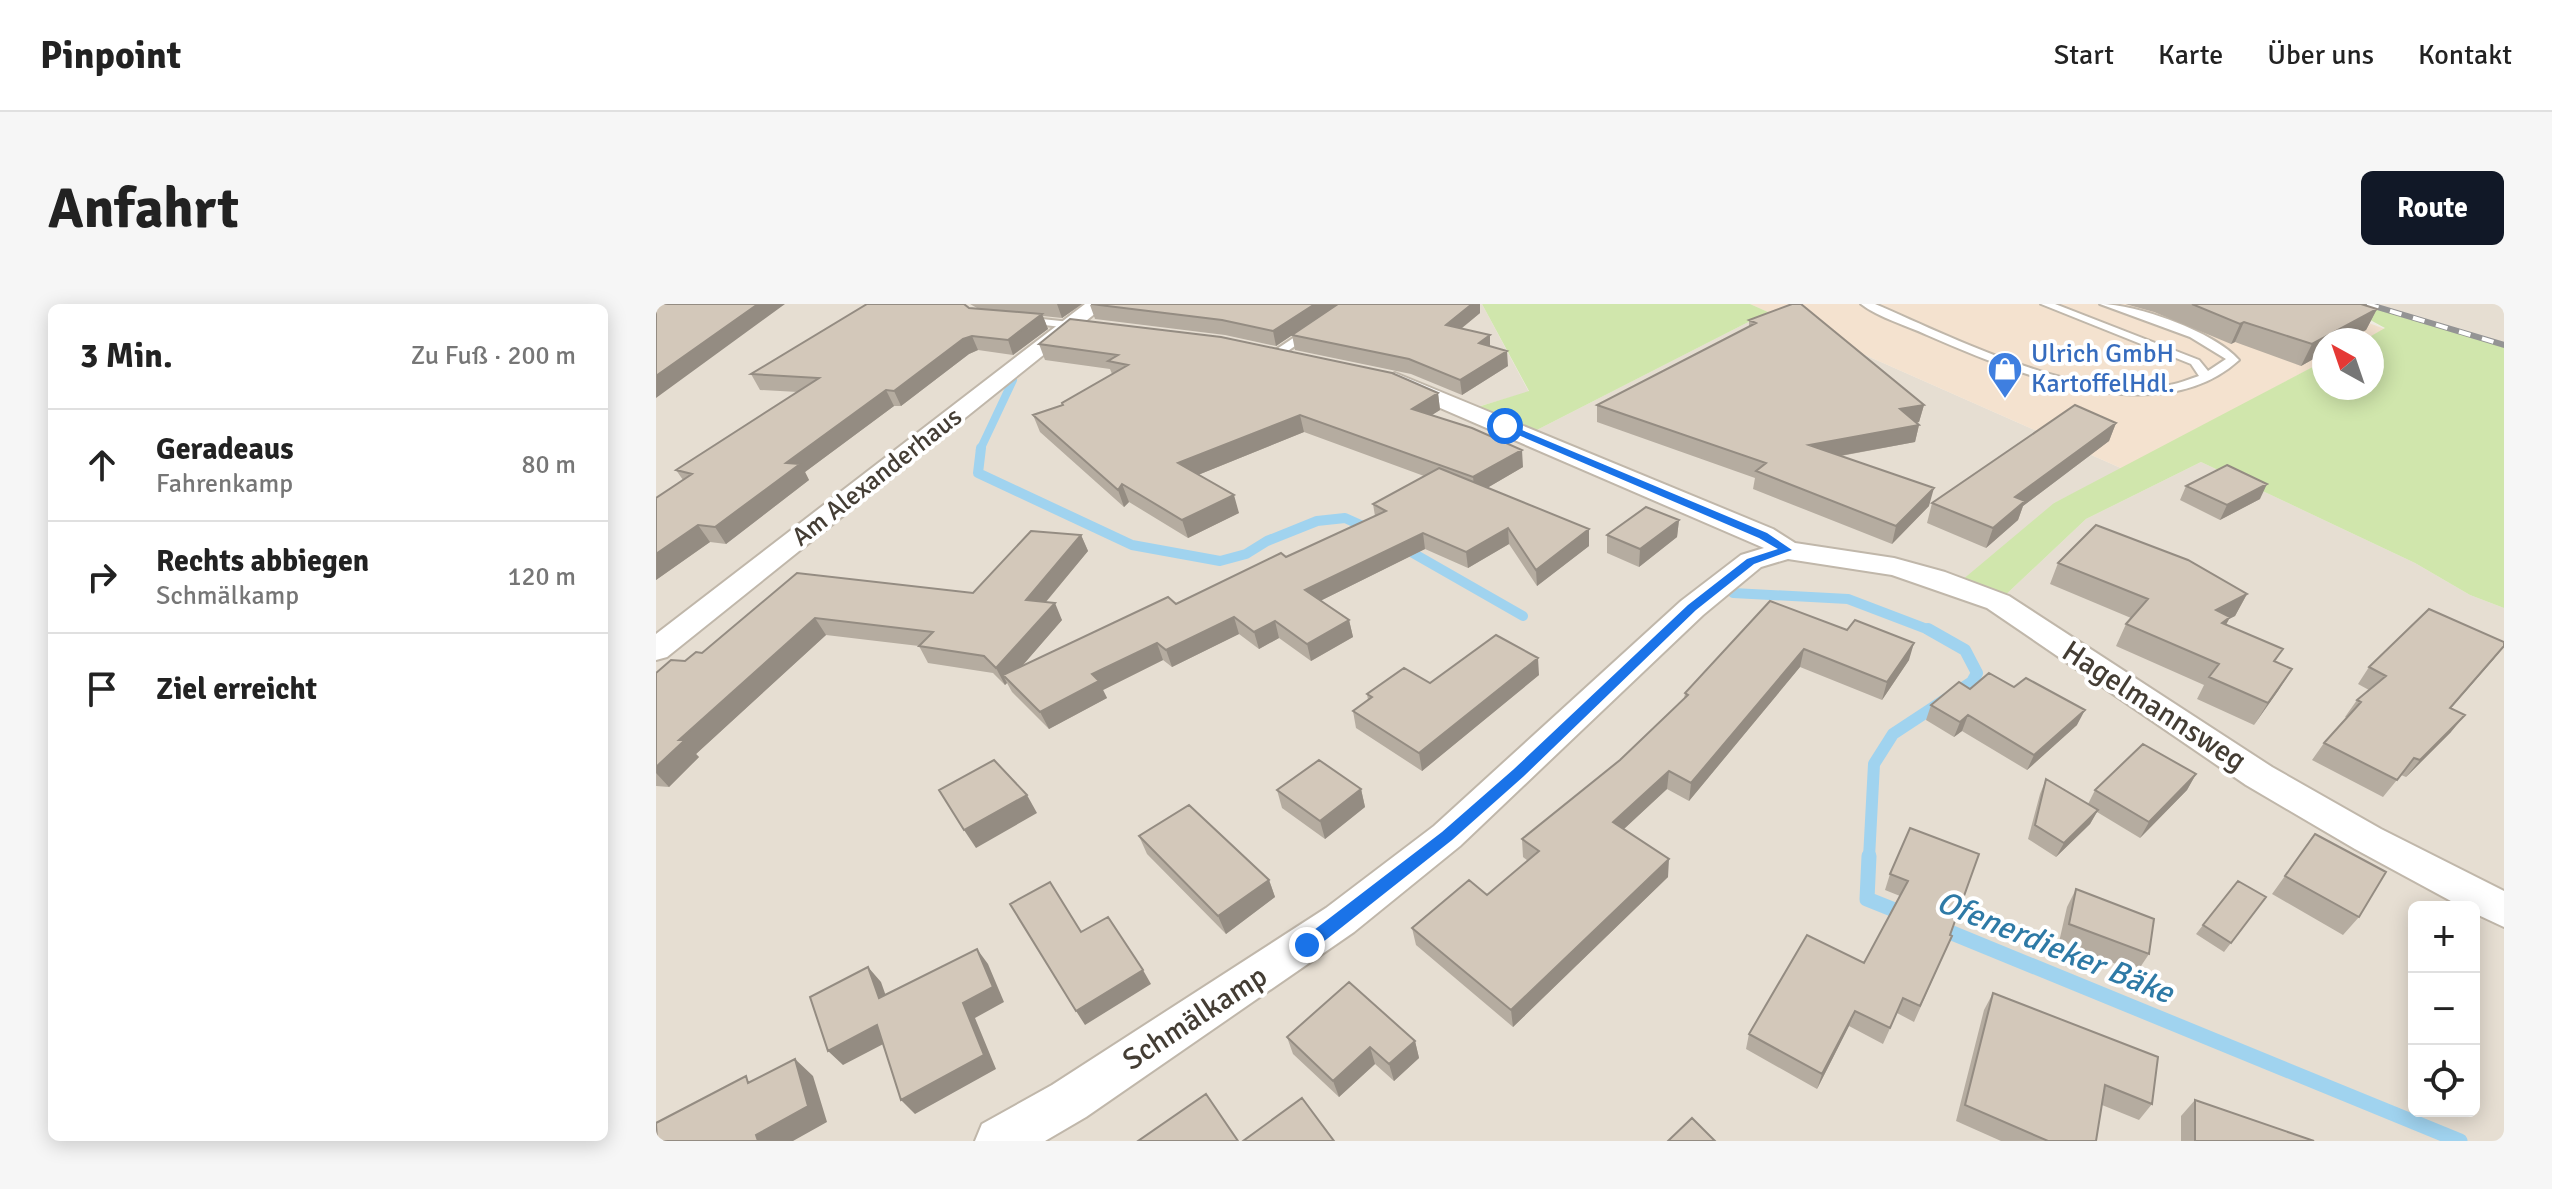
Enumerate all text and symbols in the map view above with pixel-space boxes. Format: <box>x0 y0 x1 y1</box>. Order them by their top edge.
text: Pinpoint <box>40 32 181 79</box>
text: Start <box>2054 38 2114 72</box>
text: Karte <box>2158 38 2223 72</box>
text: Über uns <box>2267 38 2374 72</box>
text: Kontakt <box>2418 38 2512 72</box>
button: Route <box>2361 171 2504 245</box>
text: Anfahrt <box>48 174 239 243</box>
north arrow <box>2312 328 2384 400</box>
text: 3 Min. <box>80 335 173 377</box>
place label: Ulrich GmbH KartoffelHdl. <box>2031 338 2175 400</box>
text: Zu Fuß · 200 m <box>411 340 576 372</box>
shop icon: Ulrich GmbH KartoffelHdl. <box>1986 350 2024 400</box>
street label: Am Alexanderhaus <box>786 401 968 553</box>
route start <box>1487 408 1523 444</box>
text: Geradeaus <box>156 431 294 468</box>
icon: ahead <box>80 443 124 487</box>
text: 80 m <box>521 449 576 481</box>
text: Fahrenkamp <box>156 468 293 500</box>
text: Rechts abbiegen <box>156 543 369 580</box>
icon: right <box>80 555 124 599</box>
text: 120 m <box>507 561 576 593</box>
text: Schmälkamp <box>156 580 299 612</box>
street label: Hagelmannsweg <box>2055 633 2253 779</box>
icon: arrive <box>80 667 124 711</box>
text: Ziel erreicht <box>156 671 317 708</box>
water label: Ofenerdieker Bäke <box>1931 882 2181 1013</box>
map controls <box>2408 901 2480 1117</box>
button: + <box>2408 901 2480 973</box>
route end <box>1289 927 1325 963</box>
street label: Schmälkamp <box>1116 958 1274 1078</box>
button: − <box>2408 973 2480 1045</box>
button: locate <box>2408 1045 2480 1117</box>

